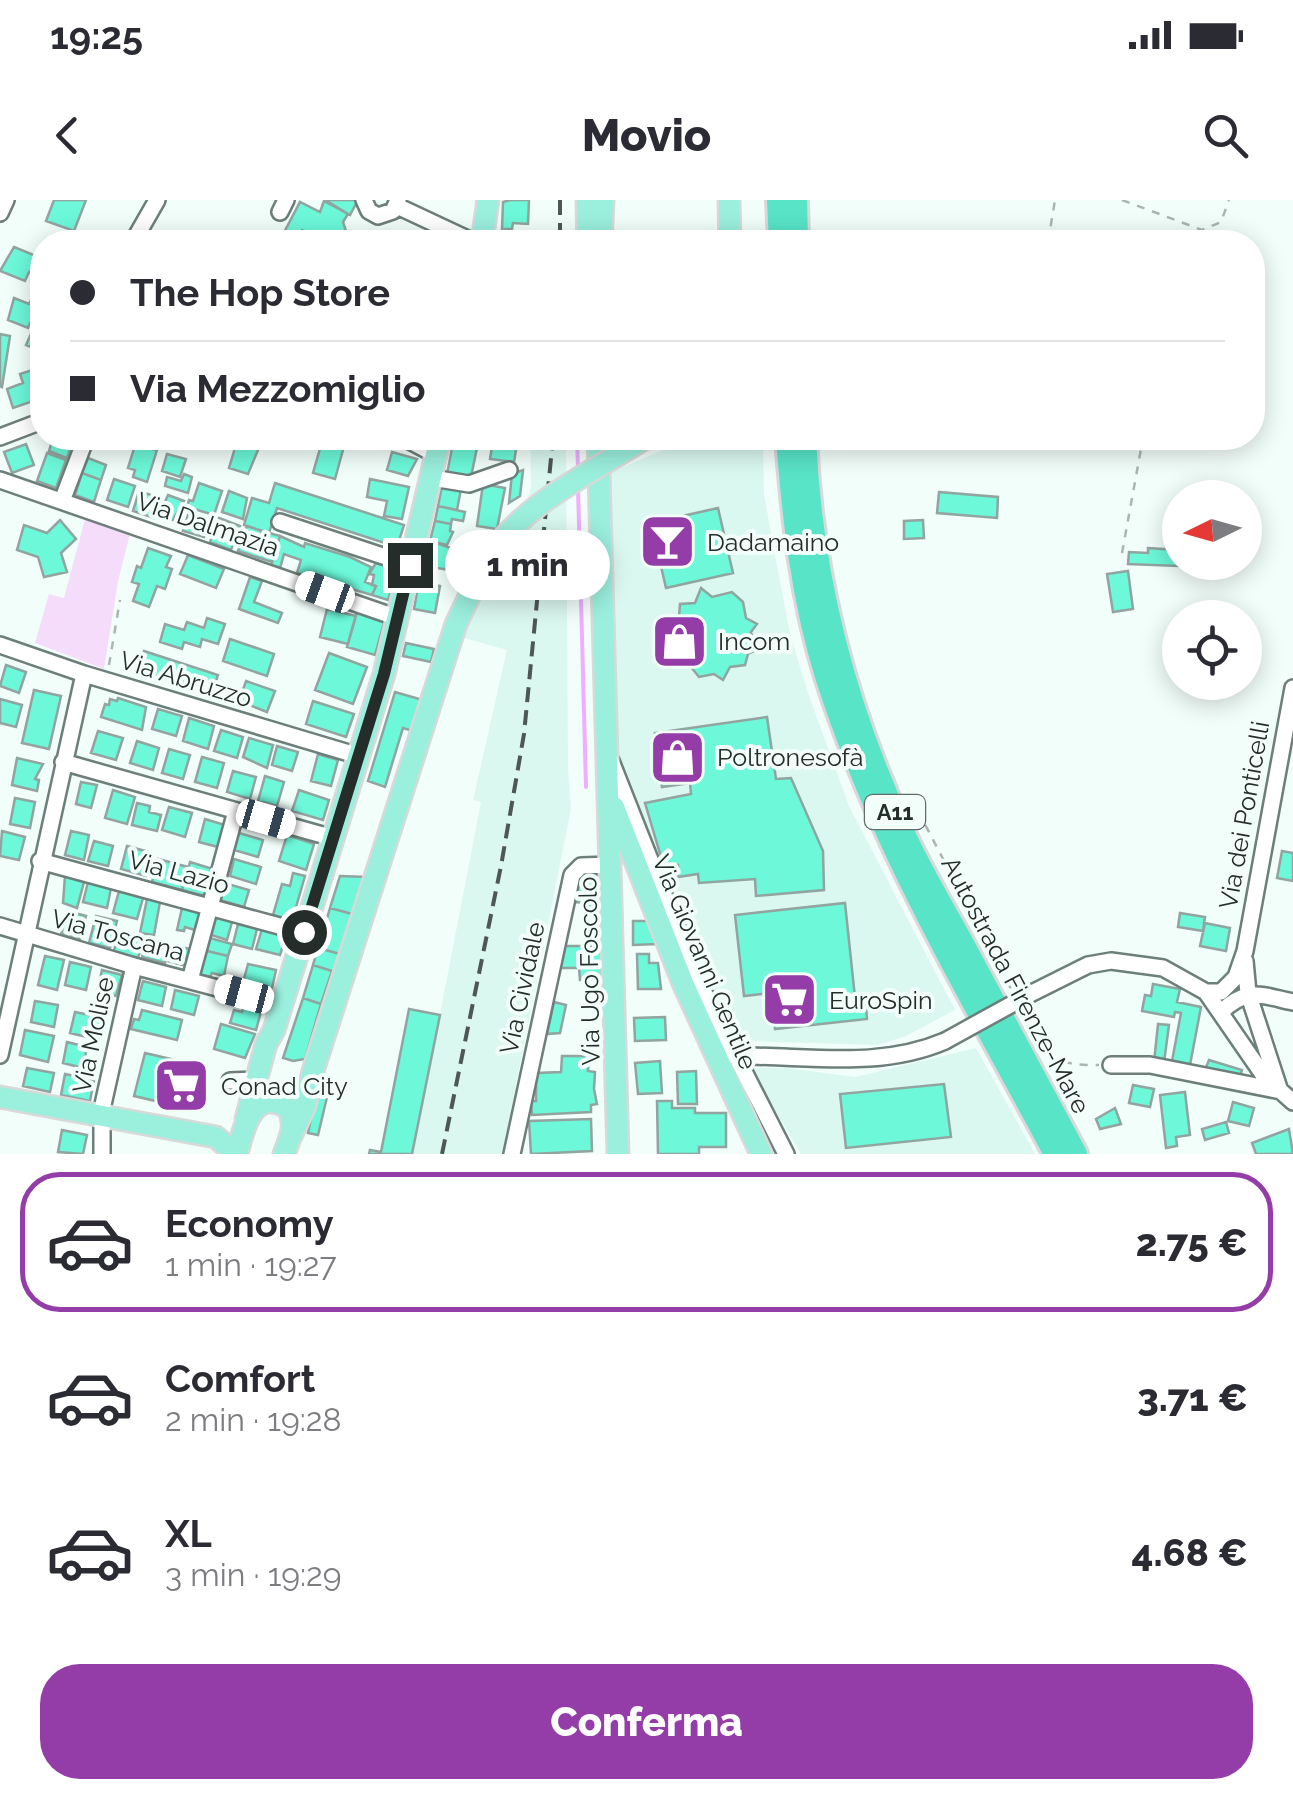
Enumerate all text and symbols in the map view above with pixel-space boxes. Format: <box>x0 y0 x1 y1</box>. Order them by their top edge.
text: 19:25 <box>50 13 143 58</box>
icon: back <box>40 108 95 163</box>
icon: search <box>1198 108 1253 163</box>
text: Movio <box>582 109 711 162</box>
text: The Hop Store <box>130 270 390 315</box>
text: Via Mezzomiglio <box>130 366 425 411</box>
north arrow <box>1162 480 1262 580</box>
map controls <box>1162 480 1262 700</box>
street label: Via Dalmazia <box>133 486 283 562</box>
bar icon: Dadamaino <box>638 512 698 572</box>
place label: Dadamaino <box>707 527 839 557</box>
callout: 1 min <box>445 530 610 600</box>
route end <box>388 543 433 588</box>
text: 1 min <box>486 546 569 583</box>
car <box>292 568 358 616</box>
button: locate <box>1162 600 1262 700</box>
shop icon: Incom <box>649 611 709 671</box>
place label: Incom <box>718 626 790 656</box>
street label: Via Abruzzo <box>116 645 256 713</box>
street label: Via dei Ponticelli <box>1213 719 1275 911</box>
shop icon: Poltronesofà <box>648 727 708 787</box>
place label: Poltronesofà <box>717 742 863 772</box>
road number: A11 <box>865 795 925 829</box>
car <box>233 796 299 842</box>
street label: Via Lazio <box>125 844 233 900</box>
street label: Via Giovanni Gentile <box>646 850 764 1074</box>
street label: Autostrada Firenze-Mare <box>936 852 1096 1118</box>
street label: Via Ugo Foscolo <box>572 876 606 1066</box>
street label: Via Toscana <box>48 903 188 967</box>
route start <box>282 910 327 955</box>
street label: Via Cividale <box>493 919 551 1057</box>
supermarket icon: EuroSpin <box>760 970 820 1030</box>
car <box>211 972 277 1016</box>
street label: Via Molise <box>66 974 120 1096</box>
place label: EuroSpin <box>829 985 933 1015</box>
supermarket icon: Conad City <box>152 1056 212 1116</box>
place label: Conad City <box>221 1071 348 1101</box>
icon: car <box>45 1197 135 1287</box>
text: Economy <box>165 1201 334 1246</box>
text: 2.75 € <box>1136 1220 1248 1265</box>
text: 1 min · 19:27 <box>165 1246 337 1283</box>
icon: car <box>45 1352 135 1442</box>
text: Comfort <box>165 1356 315 1401</box>
text: 3.71 € <box>1137 1375 1248 1420</box>
text: 2 min · 19:28 <box>165 1401 341 1438</box>
icon: car <box>45 1507 135 1597</box>
text: XL <box>165 1511 212 1556</box>
text: 4.68 € <box>1132 1530 1248 1575</box>
text: 3 min · 19:29 <box>165 1556 342 1593</box>
button: Conferma <box>40 1664 1253 1779</box>

